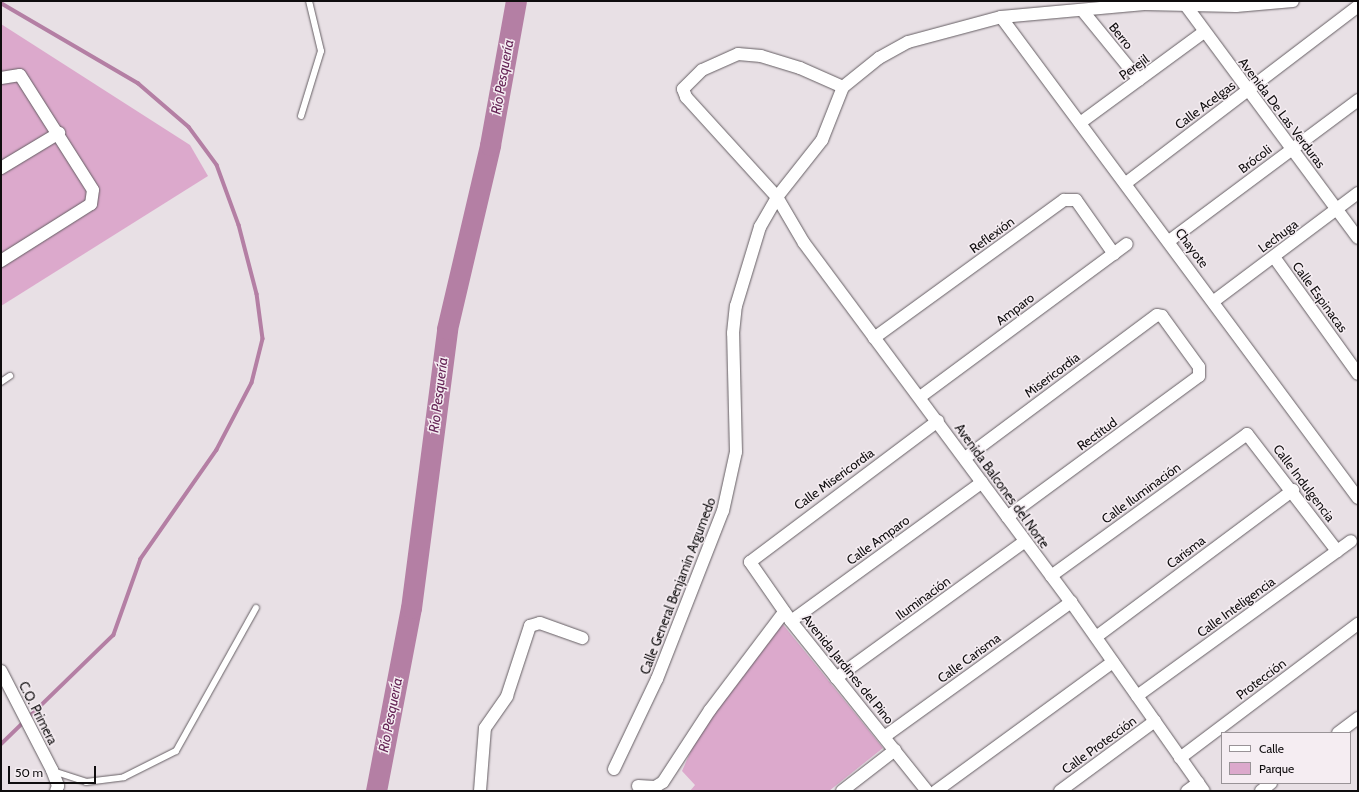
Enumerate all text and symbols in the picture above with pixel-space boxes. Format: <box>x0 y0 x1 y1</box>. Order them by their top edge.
street label: Berro <box>1106 20 1136 52</box>
water label: Río Pesquería <box>487 38 517 116</box>
street label: Perejil <box>1116 51 1152 83</box>
street label: Avenida De Las Verduras <box>1235 55 1329 171</box>
street label: Calle Acelgas <box>1172 77 1238 133</box>
street label: Brócoli <box>1235 141 1275 177</box>
street label: Reflexión <box>967 214 1017 256</box>
street label: Lechuga <box>1255 216 1301 256</box>
street label: Chayote <box>1172 225 1212 271</box>
street label: Calle Espinacas <box>1289 259 1351 335</box>
street label: Amparo <box>993 290 1037 328</box>
street label: Misericordia <box>1021 349 1083 401</box>
water label: Río Pesquería <box>425 356 451 434</box>
street label: Rectitud <box>1074 414 1120 454</box>
street label: Avenida Balcones del Norte <box>952 421 1052 551</box>
street label: Calle Indulgencia <box>1270 441 1338 525</box>
street label: Calle Misericordia <box>791 445 877 513</box>
street label: Calle Iluminación <box>1099 459 1183 527</box>
street label: Calle General Benjamín Argumedo <box>637 495 719 677</box>
street label: Calle Amparo <box>844 512 912 568</box>
street label: Carisma <box>1164 532 1208 572</box>
street label: Iluminación <box>893 573 953 623</box>
street label: Calle Inteligencia <box>1194 574 1278 640</box>
street label: Avenida Jardines del Pino <box>799 611 897 727</box>
street label: Calle Carisma <box>934 630 1004 686</box>
street label: Protección <box>1233 655 1289 703</box>
water label: Río Pesquería <box>375 676 405 754</box>
street label: C.O. Primera <box>16 679 60 747</box>
street label: Calle Protección <box>1059 713 1139 777</box>
legend <box>1221 732 1351 784</box>
text: Calle <box>1259 741 1284 756</box>
scale bar <box>10 758 98 784</box>
text: Parque <box>1259 761 1294 776</box>
text: 50 m <box>15 765 43 780</box>

